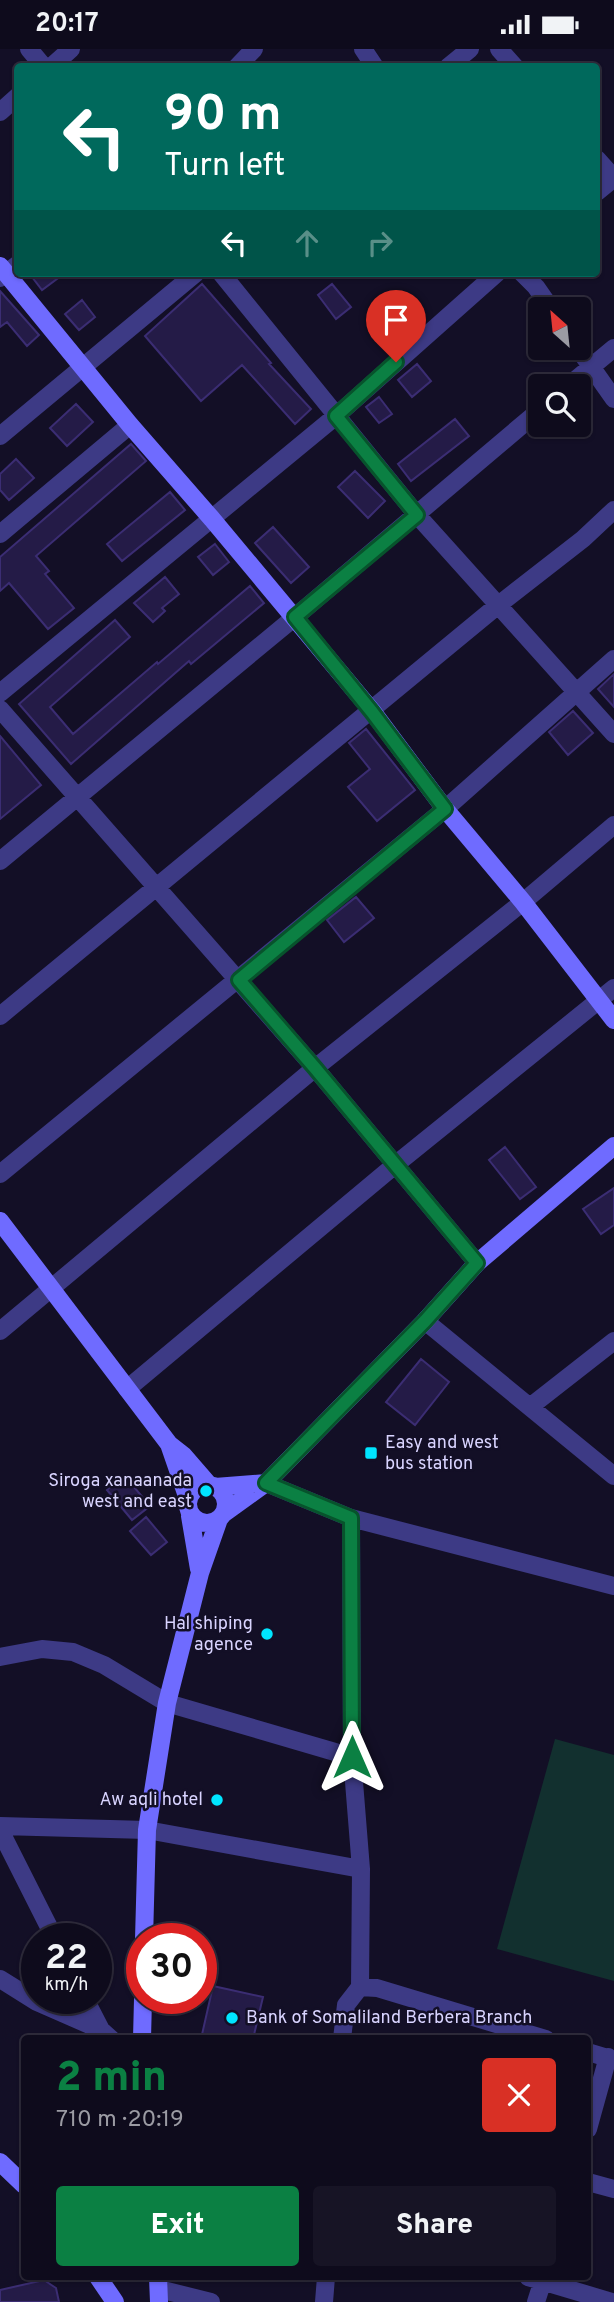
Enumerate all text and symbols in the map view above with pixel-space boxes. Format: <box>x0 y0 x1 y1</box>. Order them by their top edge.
text: 20:17 <box>35 8 99 41</box>
text: 90 m <box>164 86 282 148</box>
icon: left <box>49 91 140 182</box>
text: Turn left <box>164 147 285 187</box>
icon: left <box>215 224 253 262</box>
icon: ahead <box>288 224 326 262</box>
icon: right <box>361 224 399 262</box>
pin <box>366 290 426 362</box>
north arrow <box>528 297 592 361</box>
map controls <box>528 297 591 437</box>
icon: arrive <box>377 301 415 339</box>
button: search <box>528 374 591 437</box>
place label: Easy and west bus station <box>385 1432 499 1476</box>
marker: Easy and west bus station <box>363 1445 379 1461</box>
place label: Siroga xanaanada west and east <box>48 1470 192 1514</box>
marker: Siroga xanaanada west and east <box>198 1483 214 1499</box>
place label: Hal shiping agence <box>164 1613 253 1657</box>
marker: Hal shiping agence <box>259 1626 275 1642</box>
position arrow <box>315 1720 389 1794</box>
place label: Aw aqli hotel <box>100 1789 203 1812</box>
marker: Aw aqli hotel <box>209 1792 225 1808</box>
speed limit sign: 30 <box>126 1923 217 2014</box>
text: 22 <box>45 1937 88 1981</box>
text: km/h <box>45 1974 88 1997</box>
place label: Bank of Somaliland Berbera Branch <box>246 2007 532 2030</box>
marker: Bank of Somaliland Berbera Branch <box>224 2010 240 2026</box>
text: 2 min <box>56 2053 167 2106</box>
button: close <box>482 2058 556 2132</box>
text: 710 m · 20:19 <box>56 2106 184 2135</box>
button: Exit <box>56 2186 299 2266</box>
button: Share <box>313 2186 556 2266</box>

